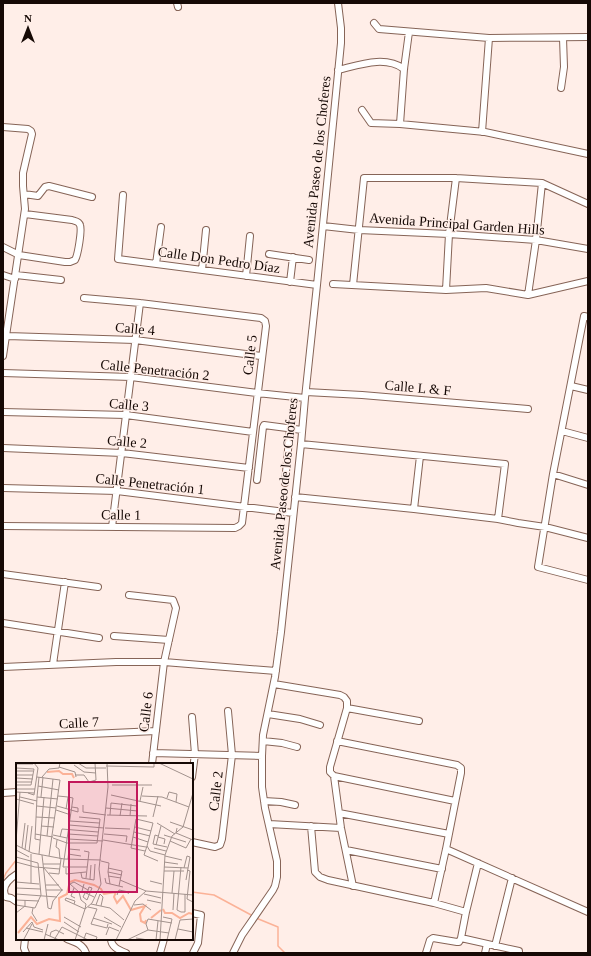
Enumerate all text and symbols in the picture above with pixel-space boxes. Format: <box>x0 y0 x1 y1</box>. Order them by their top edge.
north arrow <box>8 8 48 48</box>
text: N <box>24 12 32 24</box>
street label: Avenida Paseo de los Choferes <box>300 75 334 249</box>
street label: Avenida Principal Garden Hills <box>369 210 545 238</box>
street label: Calle Don Pedro Díaz <box>157 244 281 276</box>
street label: Calle 4 <box>114 320 156 338</box>
street label: Calle 5 <box>240 334 260 376</box>
street label: Calle Penetración 2 <box>100 357 210 383</box>
street label: Calle L & F <box>384 378 452 398</box>
street label: Calle 3 <box>108 396 150 414</box>
street label: Avenida Paseo de los Choferes <box>267 397 301 571</box>
street label: Calle 2 <box>106 433 148 451</box>
street label: Calle Penetración 1 <box>95 471 205 497</box>
street label: Calle 1 <box>101 507 141 523</box>
street label: Calle 6 <box>136 691 156 733</box>
street label: Calle 7 <box>59 714 99 732</box>
inset map <box>16 763 193 940</box>
street label: Calle 2 <box>206 770 226 812</box>

